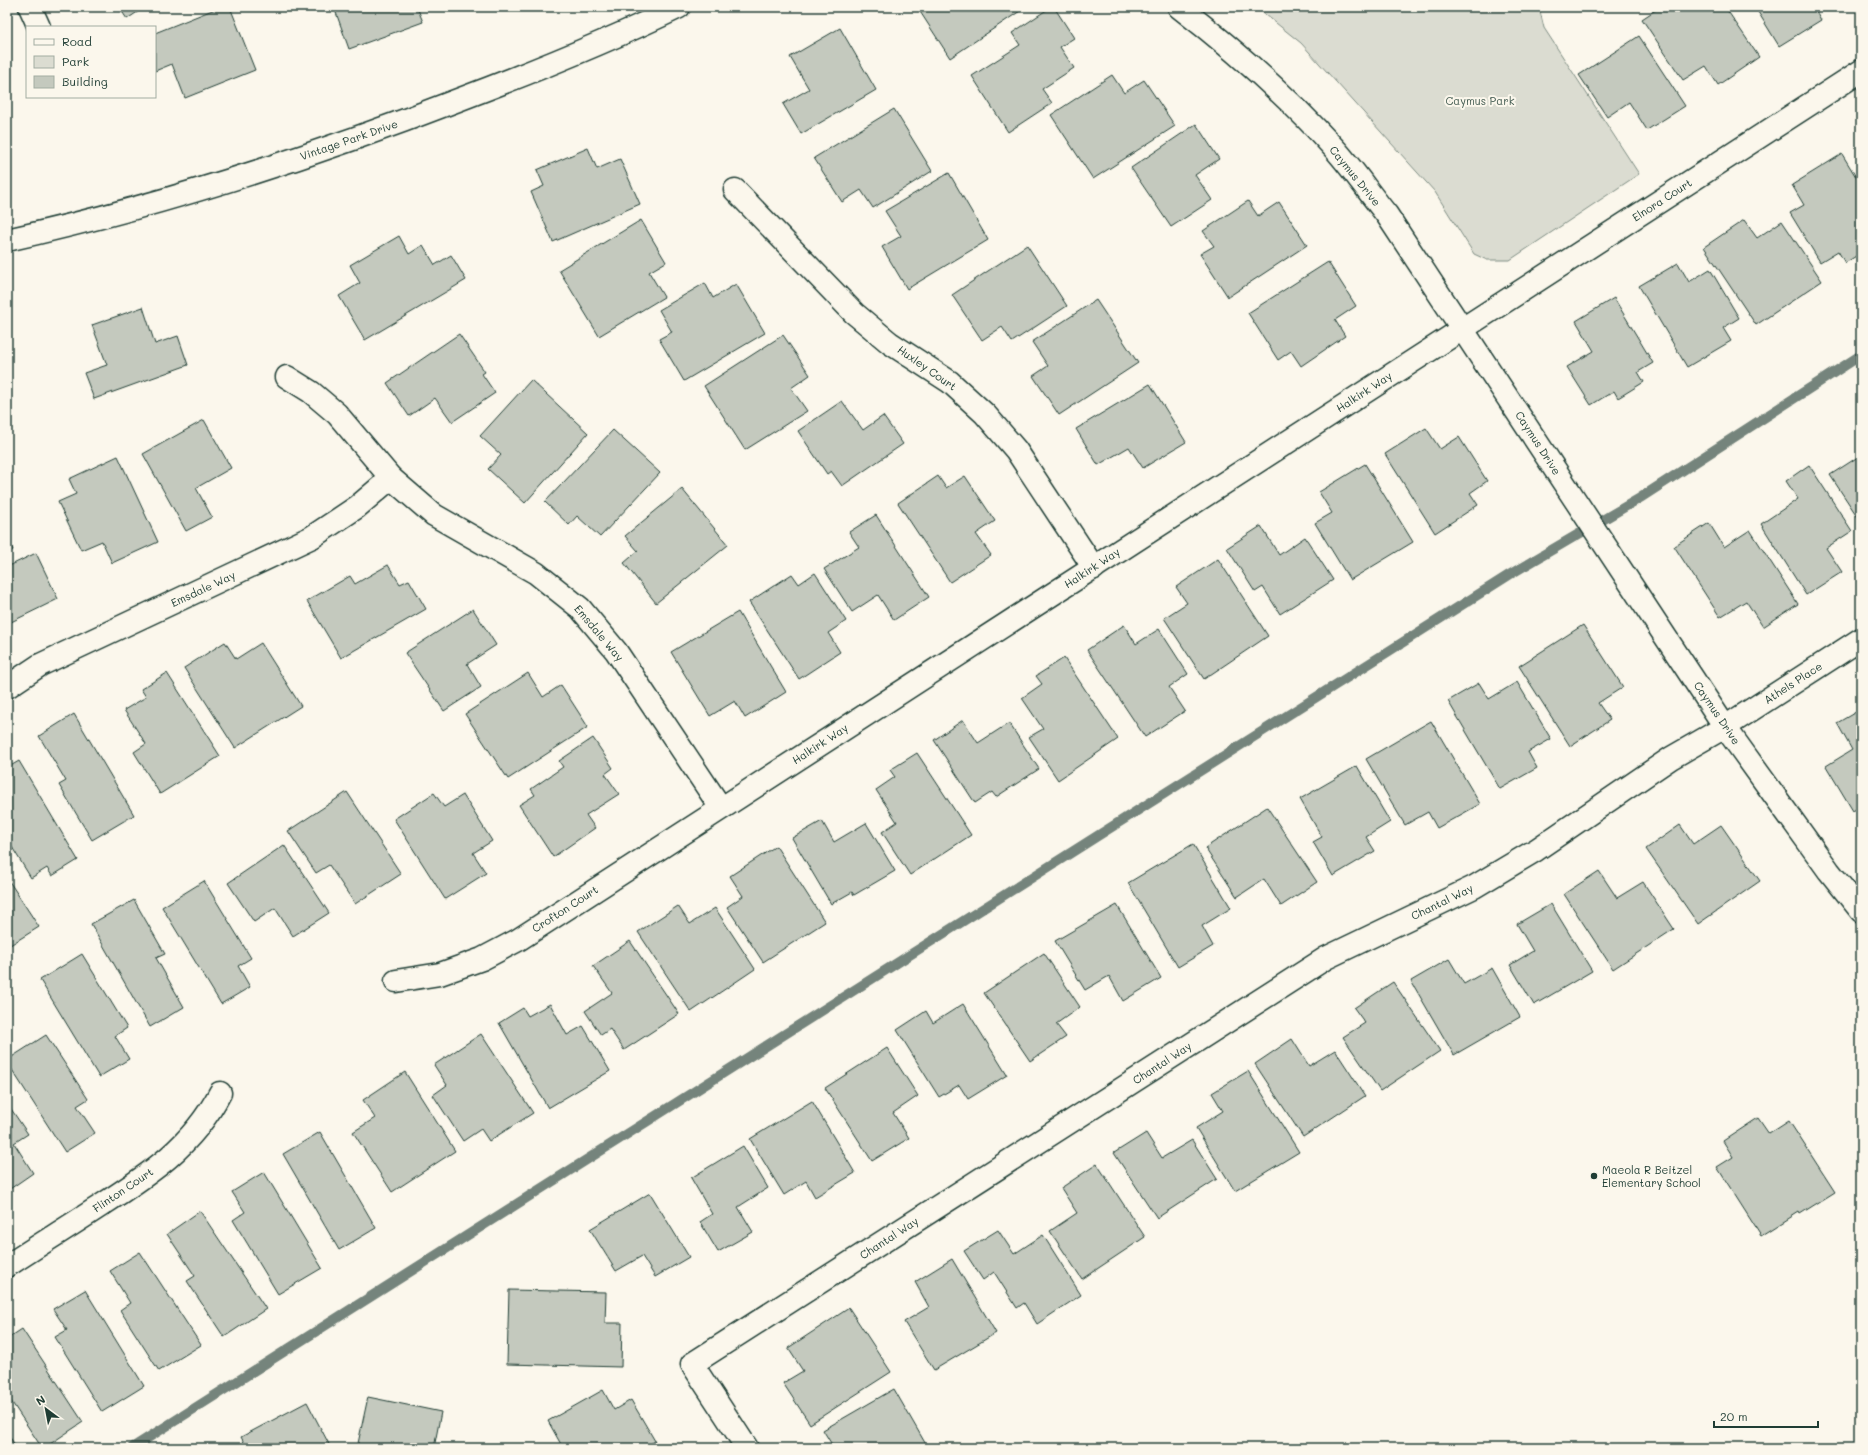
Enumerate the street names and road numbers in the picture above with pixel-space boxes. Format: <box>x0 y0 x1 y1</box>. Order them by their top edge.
street label: Vintage Park Drive <box>298 116 400 163</box>
street label: Caymus Drive <box>1327 143 1384 209</box>
street label: Elnora Court <box>1629 175 1695 224</box>
street label: Huxley Court <box>895 342 960 394</box>
street label: Halkirk Way <box>1333 368 1395 415</box>
street label: Caymus Drive <box>1512 408 1565 478</box>
street label: Halkirk Way <box>1061 544 1123 591</box>
street label: Emsdale Way <box>168 567 238 610</box>
street label: Emsdale Way <box>571 601 628 664</box>
street label: Athels Place <box>1761 658 1825 707</box>
street label: Caymus Drive <box>1691 678 1744 747</box>
street label: Halkirk Way <box>789 720 851 767</box>
street label: Chantal Way <box>1408 880 1476 923</box>
street label: Crofton Court <box>529 882 601 936</box>
street label: Chantal Way <box>1129 1038 1194 1087</box>
street label: Flinton Court <box>89 1164 156 1215</box>
street label: Chantal Way <box>856 1213 921 1262</box>

